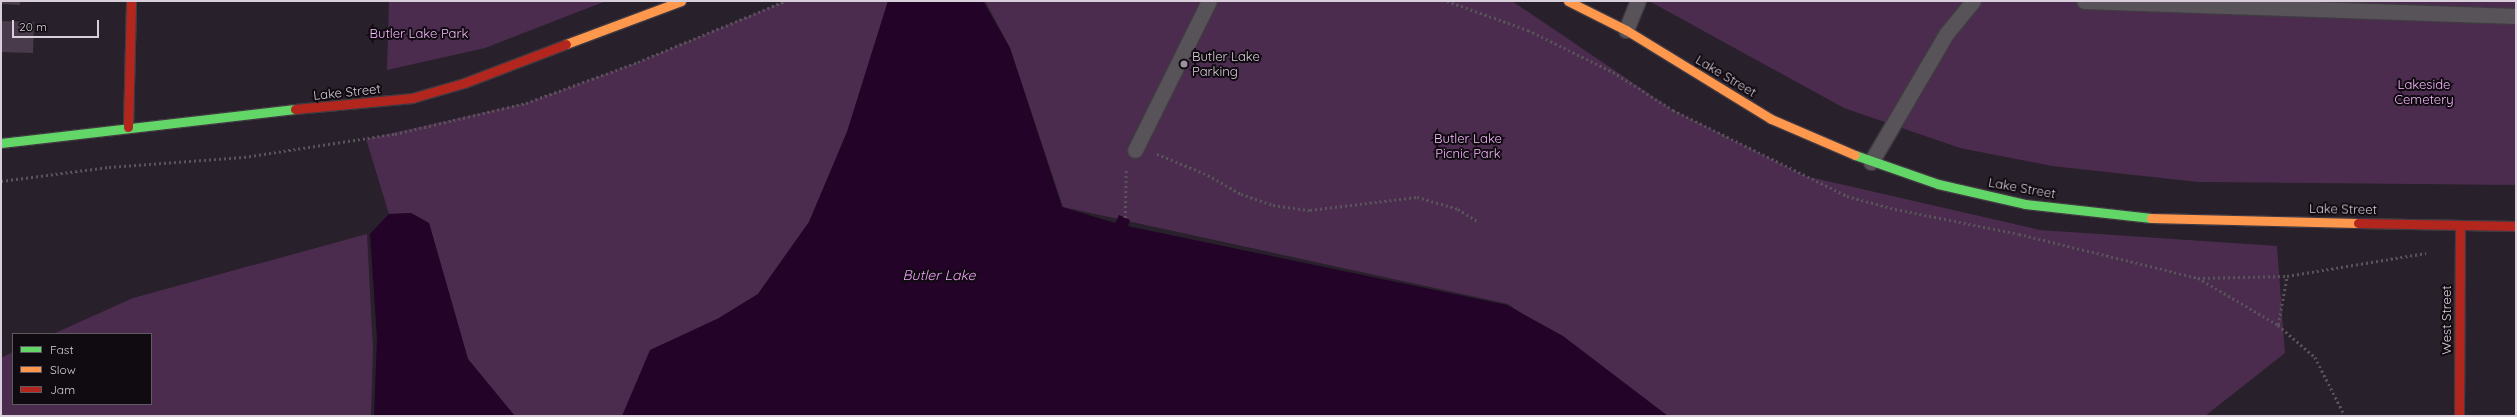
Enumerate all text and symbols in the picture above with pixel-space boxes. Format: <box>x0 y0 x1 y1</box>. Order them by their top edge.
scale bar <box>14 12 101 38</box>
text: 20 m <box>19 19 47 34</box>
park label: Butler Lake Park <box>370 25 468 41</box>
place label: Butler Lake Parking <box>1192 49 1260 80</box>
street label: Lake Street <box>1693 52 1759 100</box>
marker: Butler Lake Parking <box>1179 59 1189 69</box>
park label: Lakeside Cemetery <box>2394 77 2454 108</box>
street label: Lake Street <box>312 81 382 103</box>
park label: Butler Lake Picnic Park <box>1434 131 1502 162</box>
street label: Lake Street <box>1987 174 2057 202</box>
street label: Lake Street <box>2309 201 2377 217</box>
water label: Butler Lake <box>902 267 976 283</box>
street label: West Street <box>2438 285 2454 355</box>
legend <box>12 333 152 405</box>
text: Fast <box>50 342 74 357</box>
text: Slow <box>50 362 76 377</box>
text: Jam <box>50 382 75 397</box>

